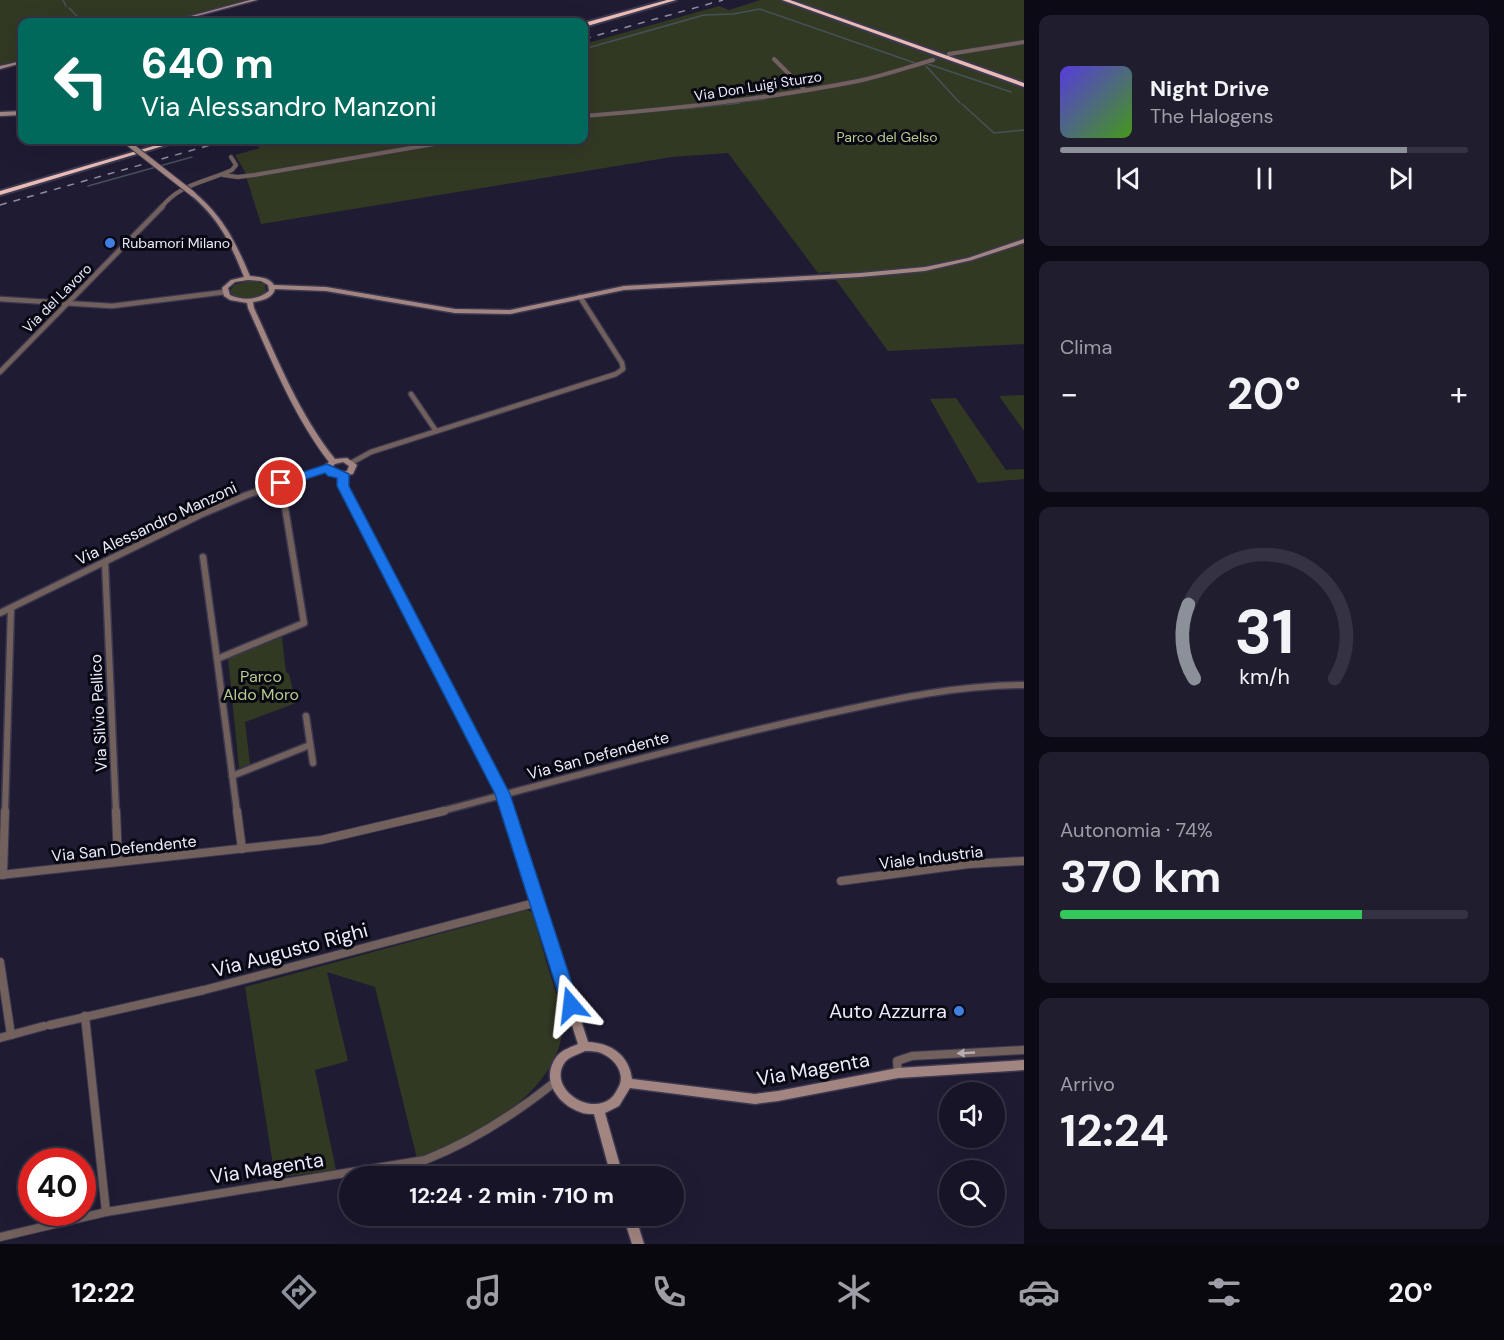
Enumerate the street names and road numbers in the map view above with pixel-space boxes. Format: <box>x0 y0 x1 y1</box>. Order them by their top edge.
street label: Via Don Luigi Sturzo <box>693 67 823 105</box>
street label: Via del Lavoro <box>18 259 96 337</box>
street label: Via Alessandro Manzoni <box>72 477 240 570</box>
street label: Via Silvio Pellico <box>85 654 112 772</box>
street label: Via San Defendente <box>525 726 671 785</box>
street label: Via San Defendente <box>50 830 198 867</box>
street label: Viale Industria <box>878 841 984 874</box>
street label: Via Augusto Righi <box>209 917 371 983</box>
street label: Via Magenta <box>754 1046 872 1092</box>
street label: Via Magenta <box>208 1146 326 1190</box>

